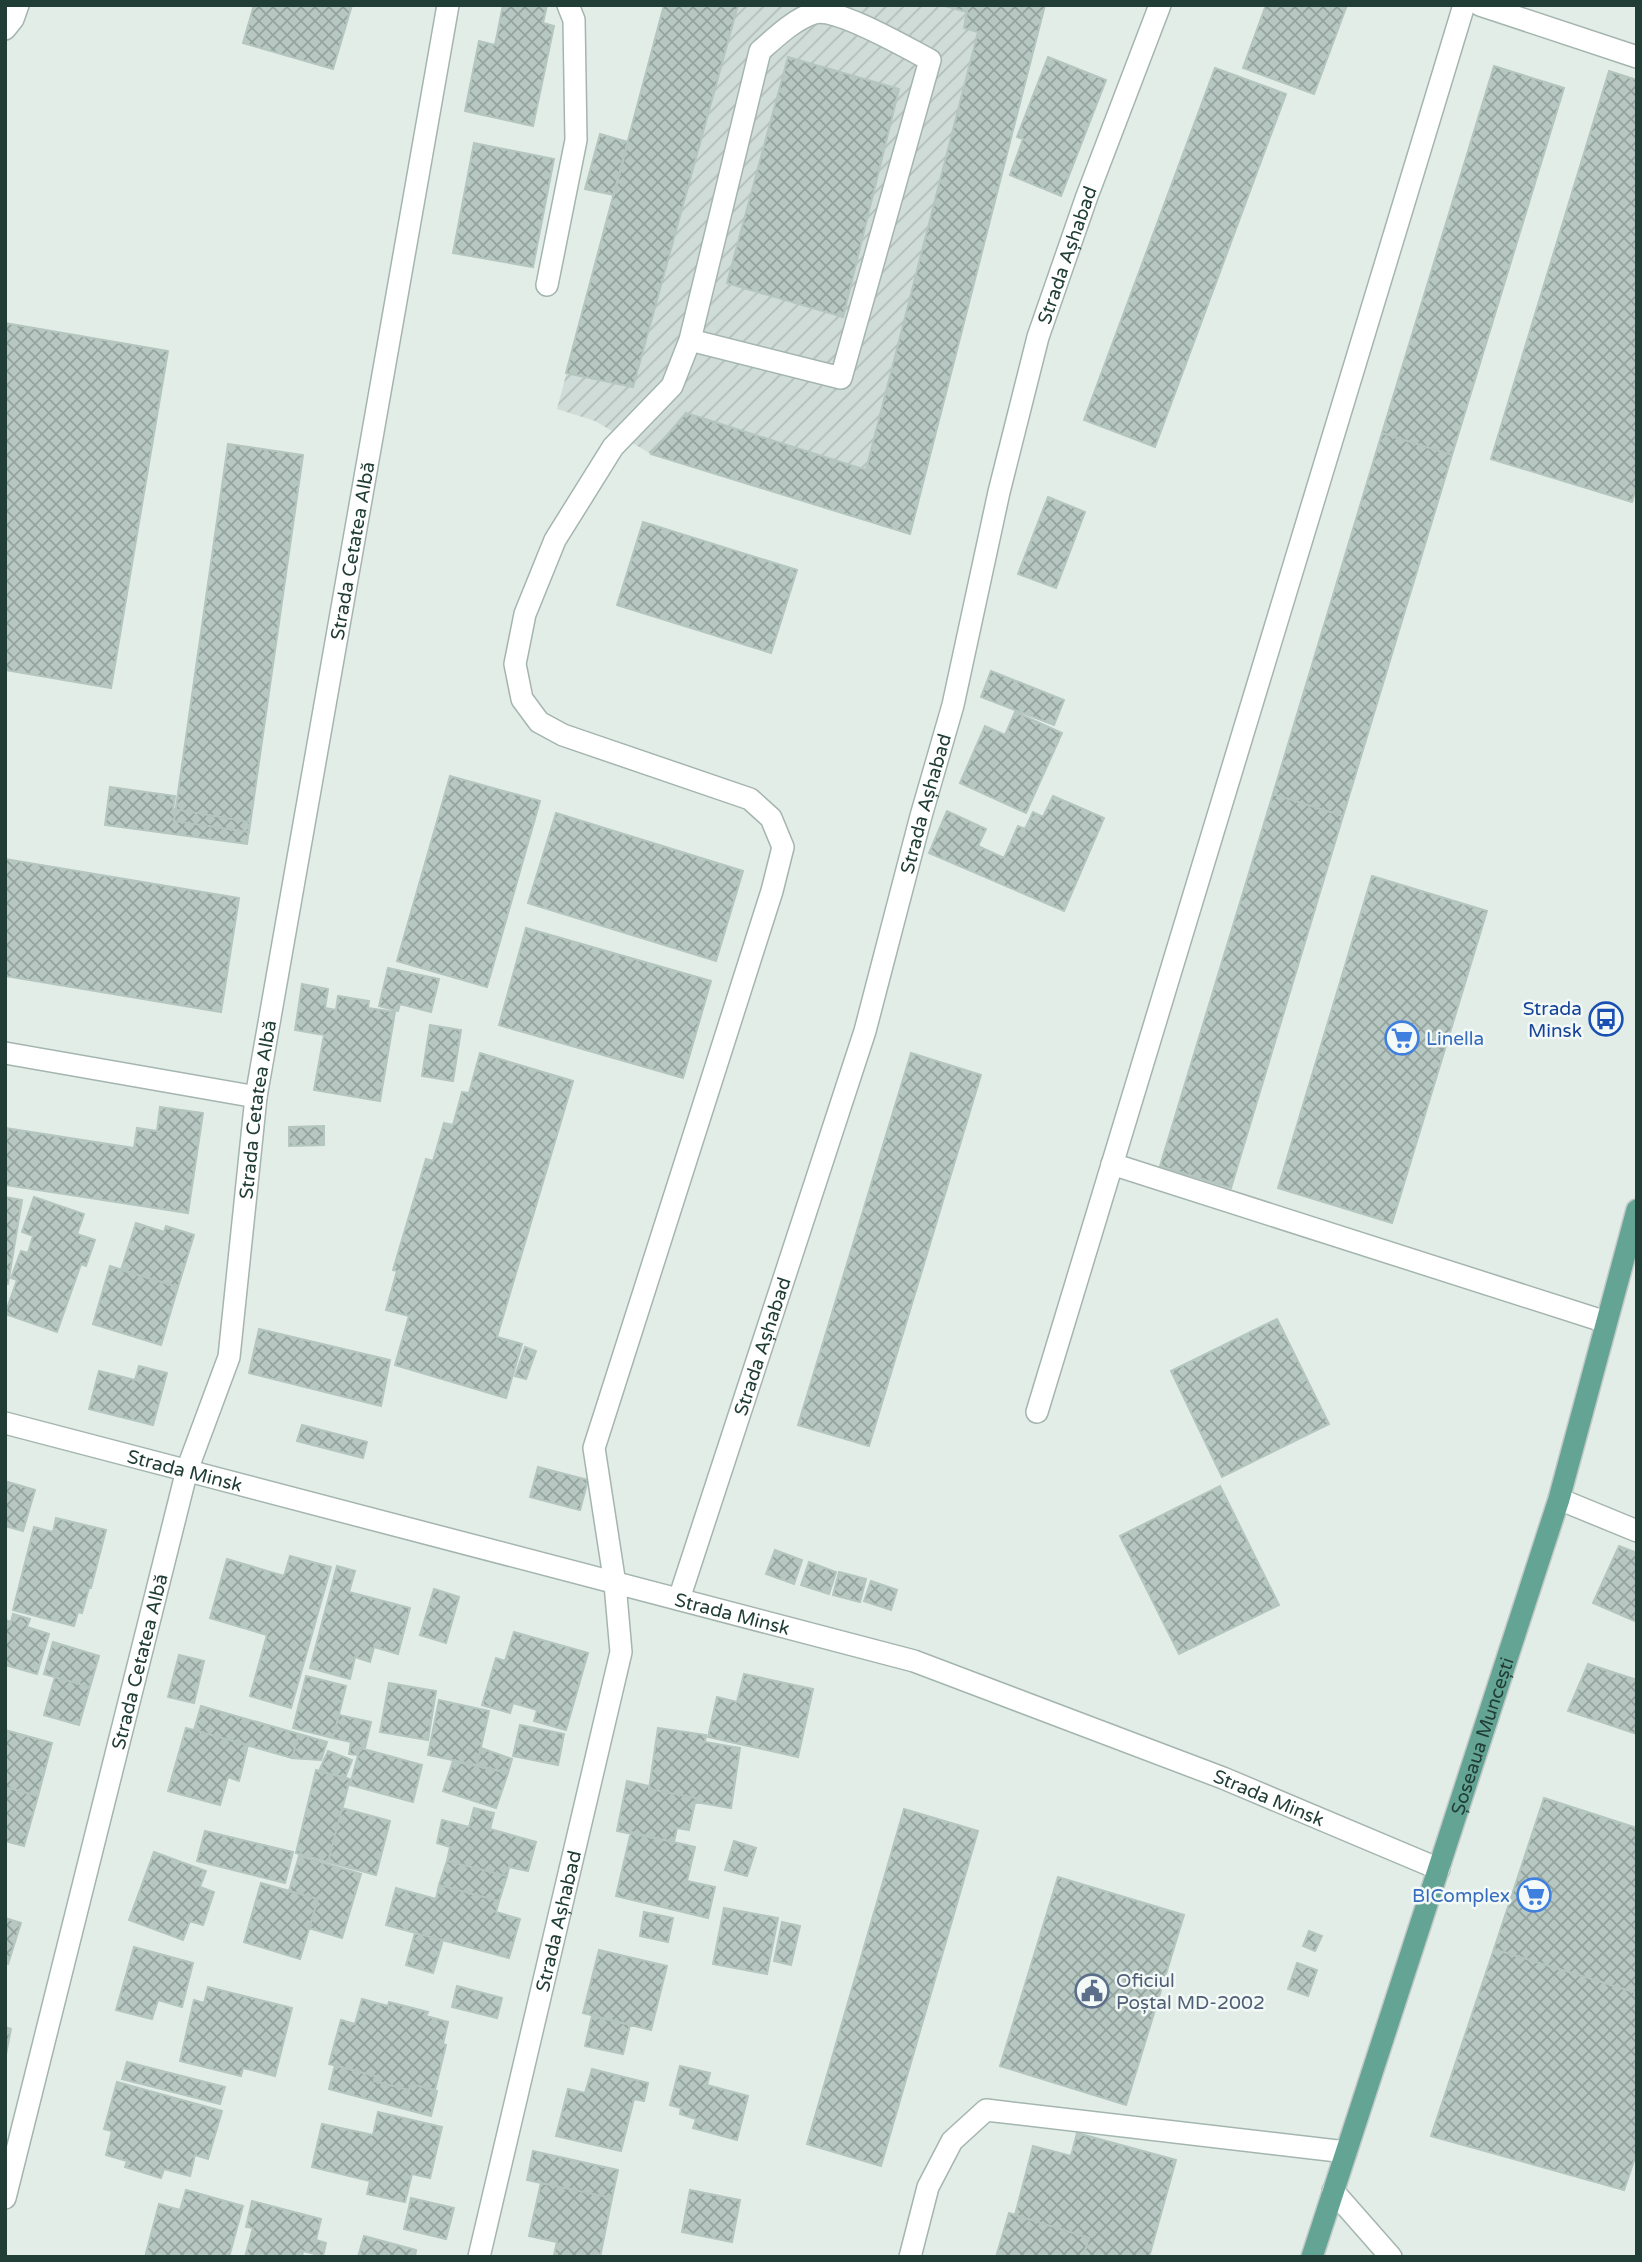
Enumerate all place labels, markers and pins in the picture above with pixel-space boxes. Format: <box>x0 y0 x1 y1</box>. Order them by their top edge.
place label: Strada Minsk <box>1523 998 1582 1042</box>
bus stop icon: Strada Minsk <box>1587 1000 1625 1038</box>
supermarket icon: Linella <box>1383 1019 1421 1057</box>
place label: Linella <box>1426 1028 1484 1050</box>
supermarket icon: BIComplex <box>1515 1876 1553 1914</box>
place label: BIComplex <box>1412 1885 1510 1907</box>
place label: Oficiul Poștal MD-2002 <box>1116 1970 1265 2014</box>
public building icon: Oficiul Poștal MD-2002 <box>1073 1972 1111 2010</box>

